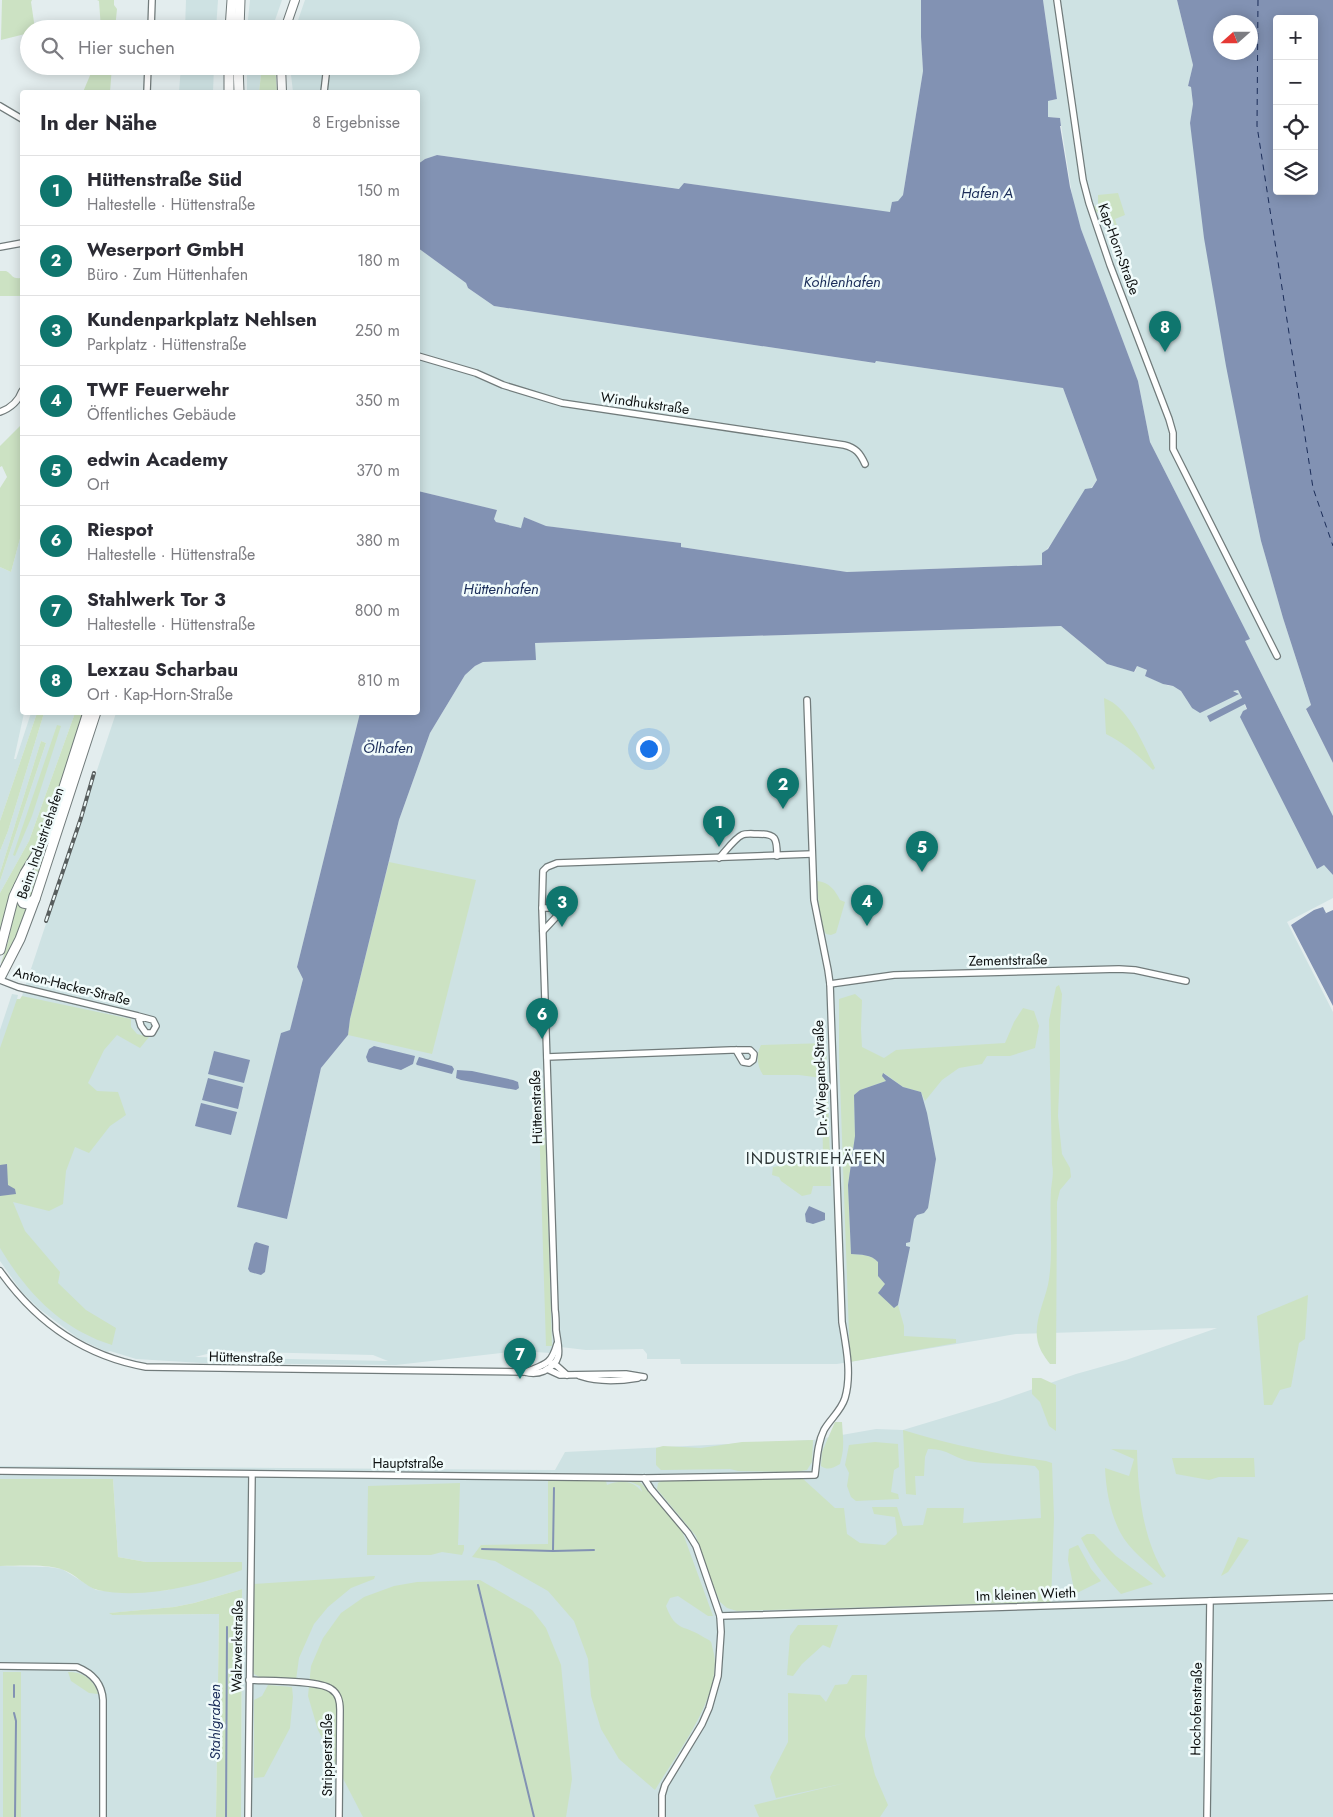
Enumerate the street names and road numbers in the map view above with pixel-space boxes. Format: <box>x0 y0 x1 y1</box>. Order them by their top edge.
street label: Kap-Horn-Straße <box>1093 200 1145 298</box>
street label: Windhukstraße <box>599 387 691 419</box>
street label: Beim Industriehafen <box>11 784 69 902</box>
street label: Zementstraße <box>968 949 1048 971</box>
street label: Anton-Hacker-Straße <box>11 962 133 1010</box>
street label: Dr.-Wiegand-Straße <box>808 1020 832 1136</box>
street label: Hüttenstraße <box>525 1070 547 1144</box>
street label: Hüttenstraße <box>209 1346 283 1368</box>
street label: Hauptstraße <box>372 1453 444 1473</box>
street label: Im kleinen Wieth <box>976 1582 1076 1606</box>
street label: Walzwerkstraße <box>226 1600 248 1692</box>
street label: Hochofenstraße <box>1185 1662 1207 1756</box>
street label: Stripperstraße <box>317 1713 337 1797</box>

